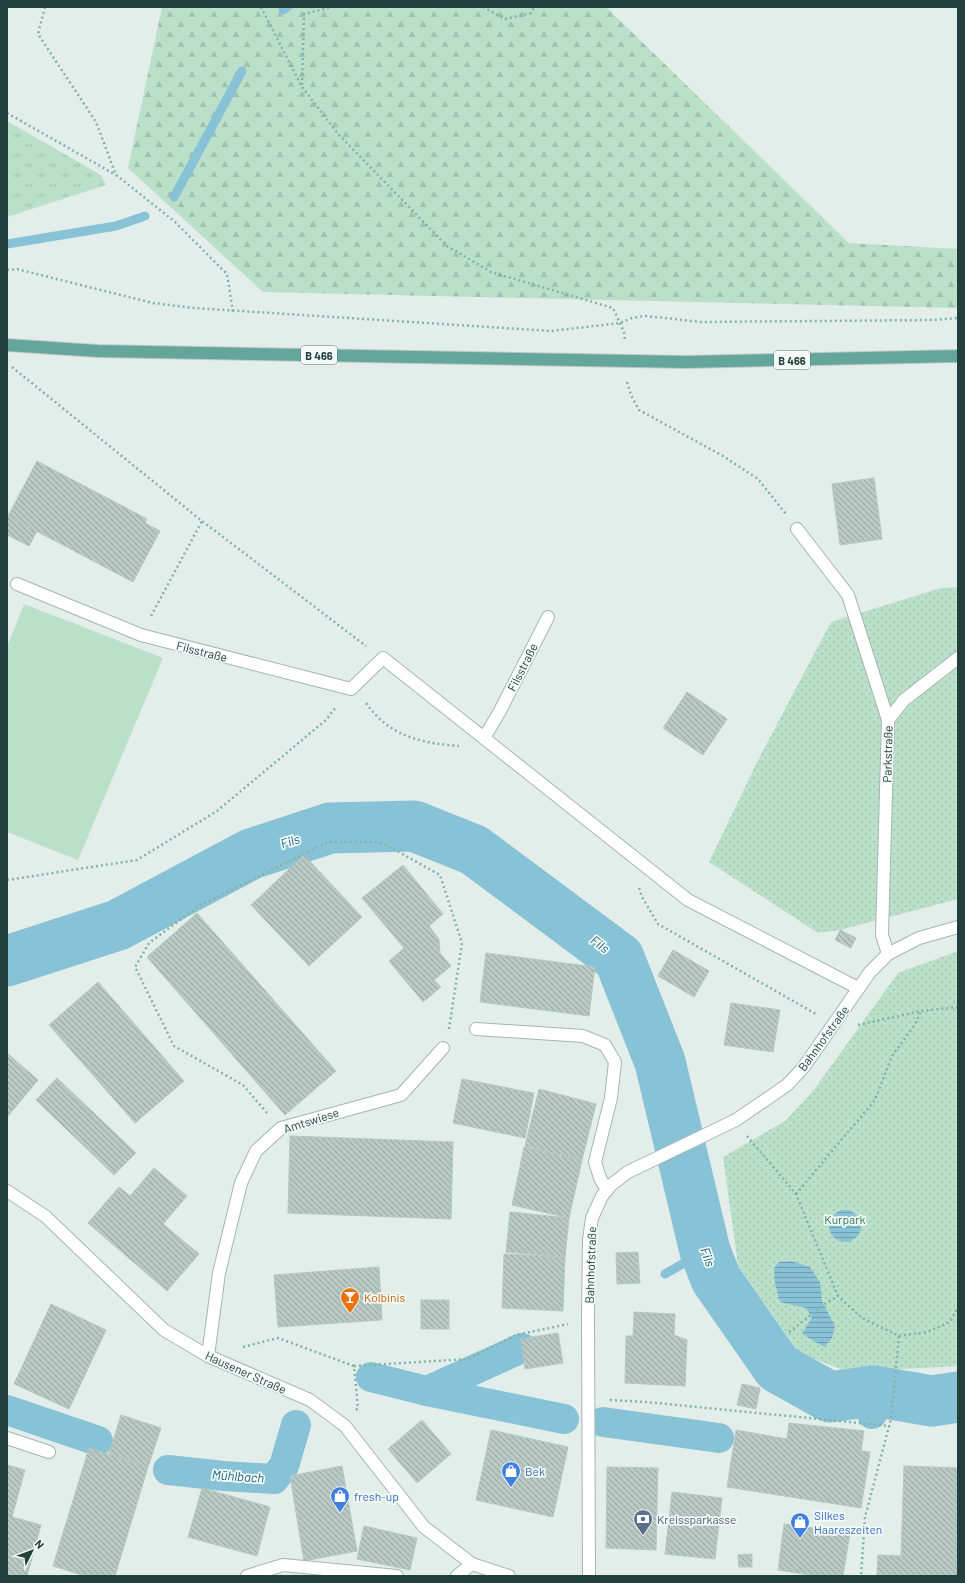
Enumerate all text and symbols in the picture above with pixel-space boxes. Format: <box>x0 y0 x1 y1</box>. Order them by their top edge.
road number: B 466 <box>301 346 337 364</box>
road number: B 466 <box>774 351 810 369</box>
street label: Filsstraße <box>175 638 229 664</box>
street label: Filsstraße <box>504 641 540 693</box>
street label: Parkstraße <box>880 725 894 783</box>
water label: Fils <box>278 830 302 852</box>
water label: Fils <box>587 932 613 956</box>
street label: Bahnhofstraße <box>795 1003 851 1073</box>
street label: Amtswiese <box>282 1105 340 1135</box>
park label: Kurpark <box>824 1212 866 1226</box>
street label: Bahnhofstraße <box>582 1226 598 1304</box>
water label: Fils <box>697 1245 719 1269</box>
bar icon: Kolbinis <box>339 1286 361 1314</box>
place label: Kolbinis <box>364 1290 406 1304</box>
street label: Hausener Straße <box>203 1348 289 1396</box>
shop icon: Bek <box>500 1460 522 1488</box>
place label: Bek <box>525 1464 545 1478</box>
water label: Mühlbach <box>211 1466 265 1486</box>
shop icon: fresh-up <box>329 1485 351 1513</box>
place label: fresh-up <box>354 1489 399 1503</box>
bank icon: Kreissparkasse <box>632 1508 654 1536</box>
place label: Silkes Haareszeiten <box>814 1508 882 1536</box>
shop icon: Silkes Haareszeiten <box>789 1511 811 1539</box>
place label: Kreissparkasse <box>657 1512 736 1526</box>
north arrow <box>12 1531 52 1571</box>
text: N <box>33 1537 47 1551</box>

